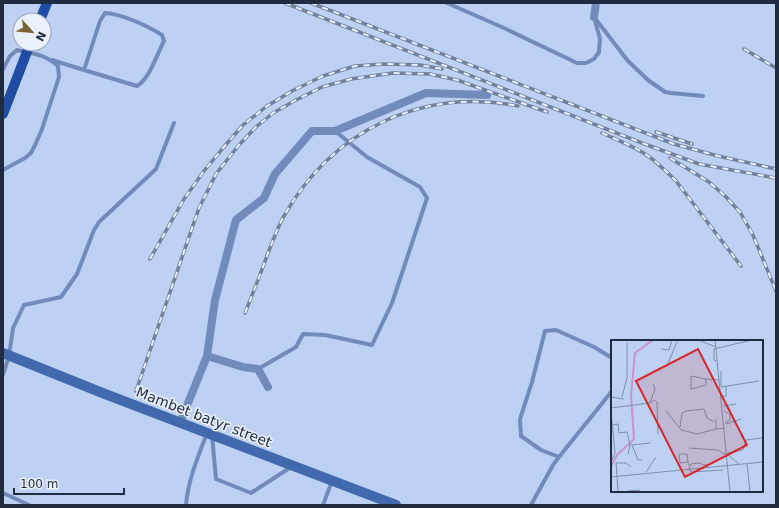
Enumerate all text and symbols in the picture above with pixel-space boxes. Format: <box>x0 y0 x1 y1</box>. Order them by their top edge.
north arrow <box>12 12 52 52</box>
text: N <box>33 29 48 43</box>
inset map <box>611 340 763 492</box>
street label: Mambet batyr street <box>134 384 275 450</box>
scale bar <box>14 470 124 496</box>
text: 100 m <box>20 477 58 491</box>

